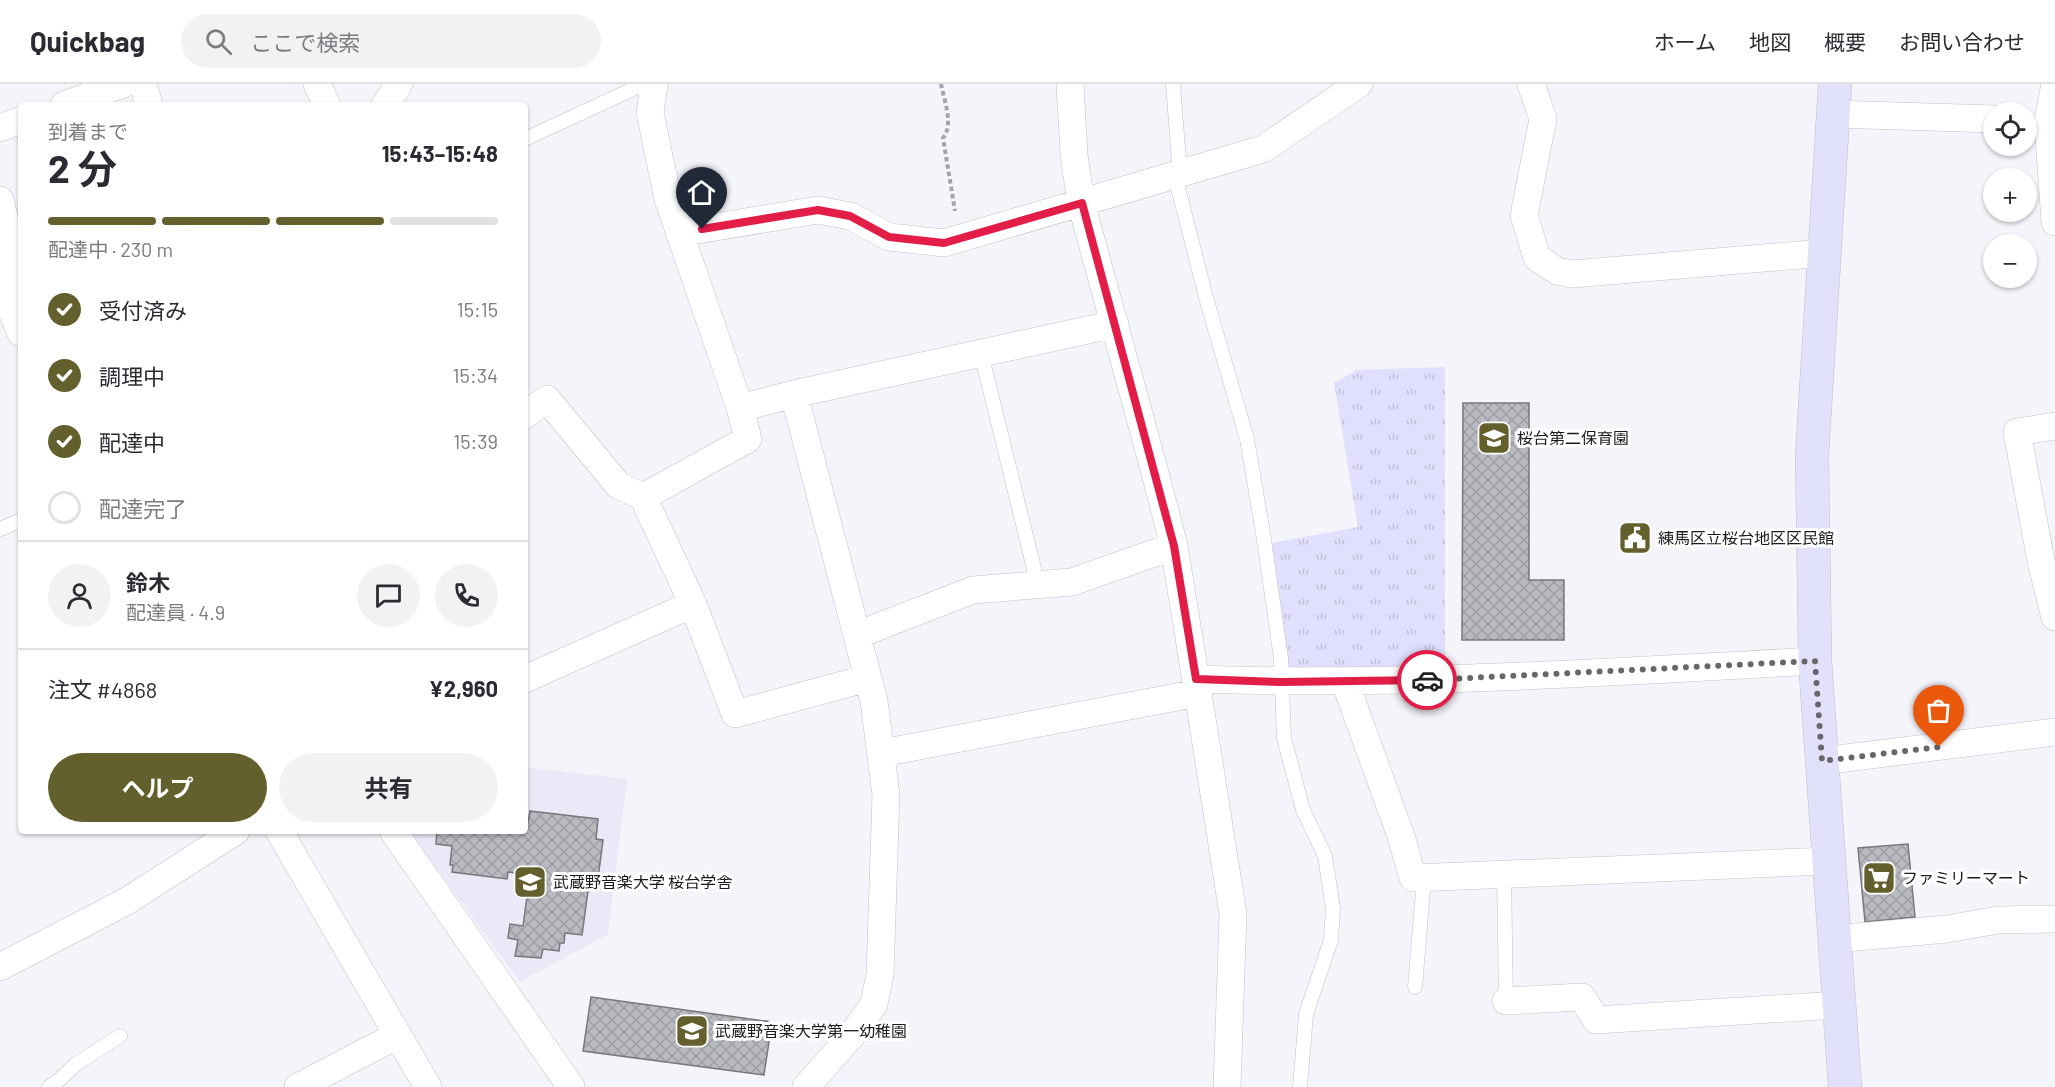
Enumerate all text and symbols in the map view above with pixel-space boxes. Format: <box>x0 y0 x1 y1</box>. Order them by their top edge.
search box <box>181 14 601 68</box>
text: Quickbag <box>30 24 145 58</box>
icon: search <box>202 25 235 58</box>
text: ここで検索 <box>250 29 360 55</box>
text: ホーム <box>1654 29 1716 54</box>
text: 地図 <box>1749 29 1791 54</box>
text: 概要 <box>1824 29 1866 54</box>
text: お問い合わせ <box>1899 29 2025 54</box>
map controls <box>1983 102 2037 288</box>
button: locate <box>1983 102 2037 156</box>
text: 到着まで <box>48 119 128 143</box>
text: 15:43–15:48 <box>382 140 498 166</box>
text: 2 分 <box>48 144 117 191</box>
pin <box>676 167 727 229</box>
button: + <box>1983 168 2037 222</box>
icon: home <box>685 176 718 209</box>
button: − <box>1983 234 2037 288</box>
text: 配達中 · 230 m <box>48 237 173 261</box>
icon: check <box>48 293 81 326</box>
text: 受付済み <box>99 297 187 323</box>
text: 15:15 <box>457 297 498 321</box>
icon: check <box>48 359 81 392</box>
text: 調理中 <box>99 363 165 389</box>
text: 15:34 <box>453 363 498 387</box>
school or university icon: 桜台第二保育園 <box>1476 420 1512 456</box>
icon: check <box>48 425 81 458</box>
place label: 桜台第二保育園 <box>1517 428 1629 447</box>
text: 配達中 <box>99 429 165 455</box>
text: 15:39 <box>453 429 498 453</box>
text: 配達完了 <box>99 495 187 521</box>
public building icon: 練馬区立桜台地区区民館 <box>1617 520 1653 556</box>
place label: 練馬区立桜台地区区民館 <box>1658 528 1834 547</box>
button: person <box>48 564 111 627</box>
button: chat <box>357 564 420 627</box>
button: phone <box>435 564 498 627</box>
text: 鈴木 <box>126 569 170 595</box>
text: 配達員 · 4.9 <box>126 600 225 624</box>
courier <box>1397 650 1457 710</box>
icon: car <box>1411 664 1444 697</box>
text: ¥2,960 <box>429 675 498 701</box>
text: 注文 #4868 <box>48 676 157 702</box>
pin <box>1913 685 1964 747</box>
icon: bag <box>1922 694 1955 727</box>
button: ヘルプ <box>48 753 267 822</box>
button: 共有 <box>279 753 498 822</box>
supermarket icon: ファミリーマート <box>1861 860 1897 896</box>
school or university icon: 武蔵野音楽大学 桜台学舎 <box>512 864 548 900</box>
place label: ファミリーマート <box>1902 868 2030 887</box>
place label: 武蔵野音楽大学 桜台学舎 <box>553 872 732 891</box>
school or university icon: 武蔵野音楽大学第一幼稚園 <box>674 1013 710 1049</box>
place label: 武蔵野音楽大学第一幼稚園 <box>715 1021 907 1040</box>

